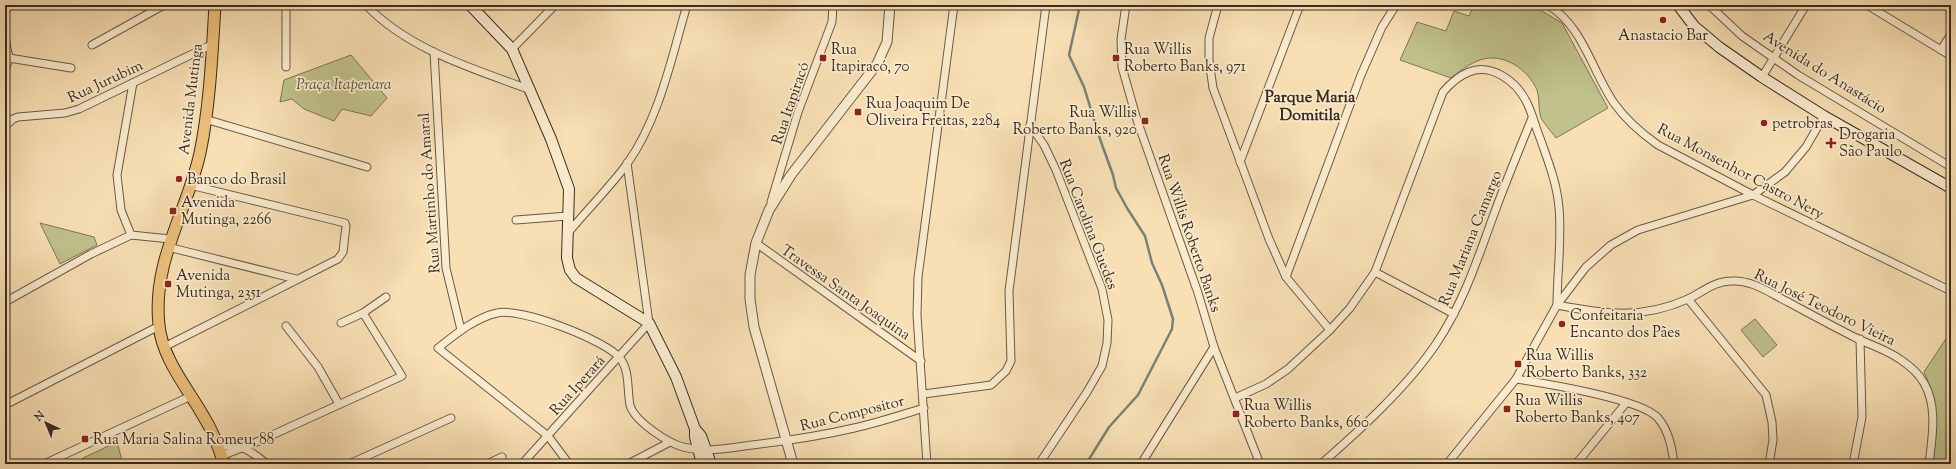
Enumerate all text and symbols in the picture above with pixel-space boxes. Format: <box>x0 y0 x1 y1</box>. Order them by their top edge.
marker: Anastacio Bar <box>1658 15 1668 25</box>
place label: Anastacio Bar <box>1618 26 1708 47</box>
street label: Avenida do Anastácio <box>1758 27 1890 120</box>
place label: Rua Itapiracó, 70 <box>831 40 909 78</box>
place label: Rua Willis Roberto Banks, 971 <box>1124 40 1246 78</box>
street label: Avenida Mutinga <box>174 42 209 156</box>
marker: Rua Itapiracó, 70 <box>818 53 828 63</box>
marker: Rua Willis Roberto Banks, 971 <box>1111 53 1121 63</box>
street label: Rua Jurubim <box>64 55 147 109</box>
street label: Rua Itapiracó <box>768 60 815 147</box>
park label: Praça Itapenara <box>296 75 392 96</box>
district label: Parque Maria Domitila <box>1265 87 1356 128</box>
place label: Rua Joaquim De Oliveira Freitas, 2284 <box>866 94 1001 132</box>
place label: Rua Willis Roberto Banks, 920 <box>1013 103 1137 141</box>
marker: Rua Joaquim De Oliveira Freitas, 2284 <box>853 107 863 117</box>
street label: Rua Martinho do Amaral <box>414 112 447 274</box>
place label: petrobras <box>1772 114 1833 135</box>
marker: Rua Willis Roberto Banks, 920 <box>1140 116 1150 126</box>
marker: petrobras <box>1759 118 1769 128</box>
street label: Rua Monsenhor Castro Nery <box>1653 119 1828 225</box>
place label: Drogaria São Paulo <box>1839 125 1902 163</box>
marker: Drogaria São Paulo <box>1826 138 1836 148</box>
street label: Rua Willis Roberto Banks <box>1152 152 1226 315</box>
street label: Rua Carolina Guedes <box>1053 156 1122 293</box>
street label: Rua Mariana Camargo <box>1435 168 1508 309</box>
place label: Banco do Brasil <box>187 170 286 191</box>
marker: Banco do Brasil <box>174 174 184 184</box>
place label: Avenida Mutinga, 2266 <box>181 193 271 231</box>
marker: Avenida Mutinga, 2266 <box>168 206 178 216</box>
street label: Travessa Santa Joaquina <box>776 241 914 346</box>
street label: Rua José Teodoro Vieira <box>1750 265 1899 352</box>
place label: Avenida Mutinga, 2351 <box>176 266 261 304</box>
marker: Avenida Mutinga, 2351 <box>163 279 173 289</box>
place label: Confeitaria Encanto dos Pães <box>1570 306 1680 344</box>
marker: Confeitaria Encanto dos Pães <box>1557 319 1567 329</box>
place label: Rua Willis Roberto Banks, 332 <box>1526 346 1647 384</box>
street label: Rua Iperará <box>545 351 611 421</box>
marker: Rua Willis Roberto Banks, 332 <box>1513 359 1523 369</box>
street label: Rua Compositor <box>798 391 907 438</box>
place label: Rua Willis Roberto Banks, 407 <box>1515 391 1640 429</box>
place label: Rua Willis Roberto Banks, 660 <box>1244 396 1369 434</box>
north arrow <box>26 403 66 443</box>
marker: Rua Willis Roberto Banks, 407 <box>1502 404 1512 414</box>
text: N <box>30 408 49 426</box>
marker: Rua Willis Roberto Banks, 660 <box>1231 409 1241 419</box>
place label: Rua Maria Salina Romeu, 88 <box>93 430 274 451</box>
marker: Rua Maria Salina Romeu, 88 <box>80 434 90 444</box>

